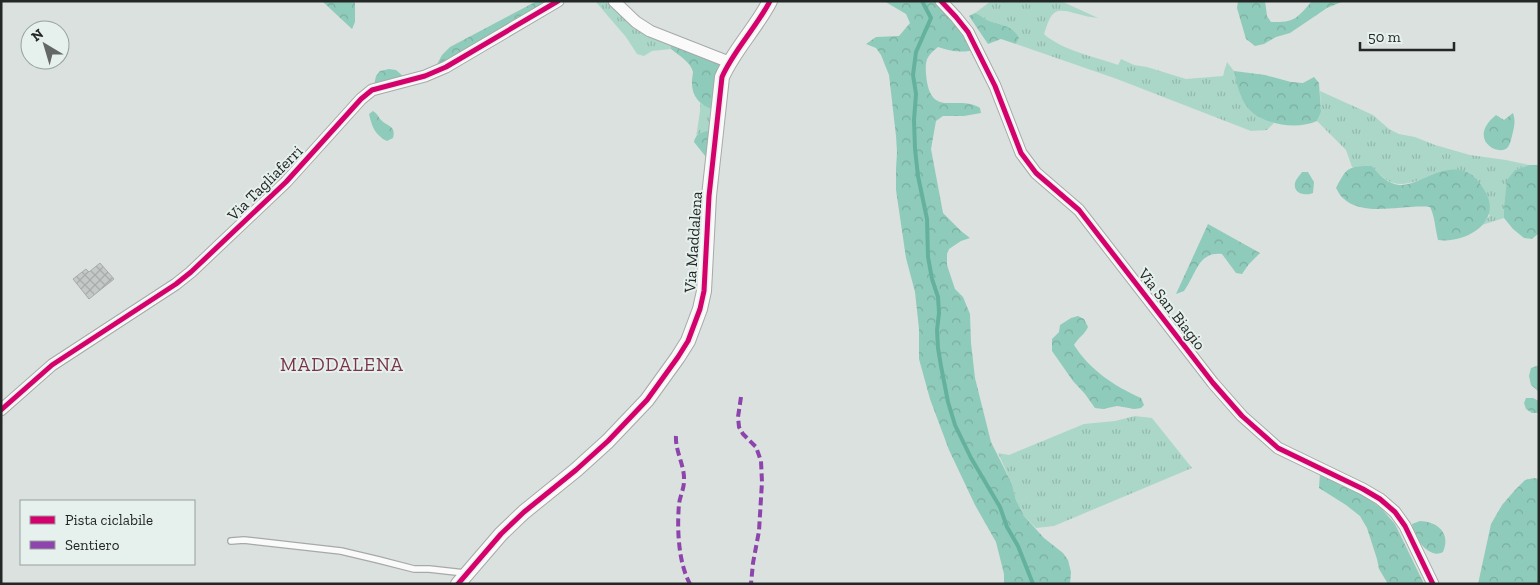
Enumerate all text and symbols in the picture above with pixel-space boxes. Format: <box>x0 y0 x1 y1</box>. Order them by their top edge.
north arrow <box>20 20 70 70</box>
scale bar <box>1360 20 1454 52</box>
text: N <box>28 25 47 45</box>
text: 50 m <box>1368 28 1401 46</box>
street label: Via Tagliaferri <box>223 141 307 225</box>
street label: Via Maddalena <box>680 190 706 294</box>
street label: Via San Biagio <box>1134 264 1210 354</box>
district label: MADDALENA <box>280 353 404 376</box>
legend <box>20 500 195 565</box>
text: Pista ciclabile <box>65 511 153 529</box>
text: Sentiero <box>65 536 120 554</box>

